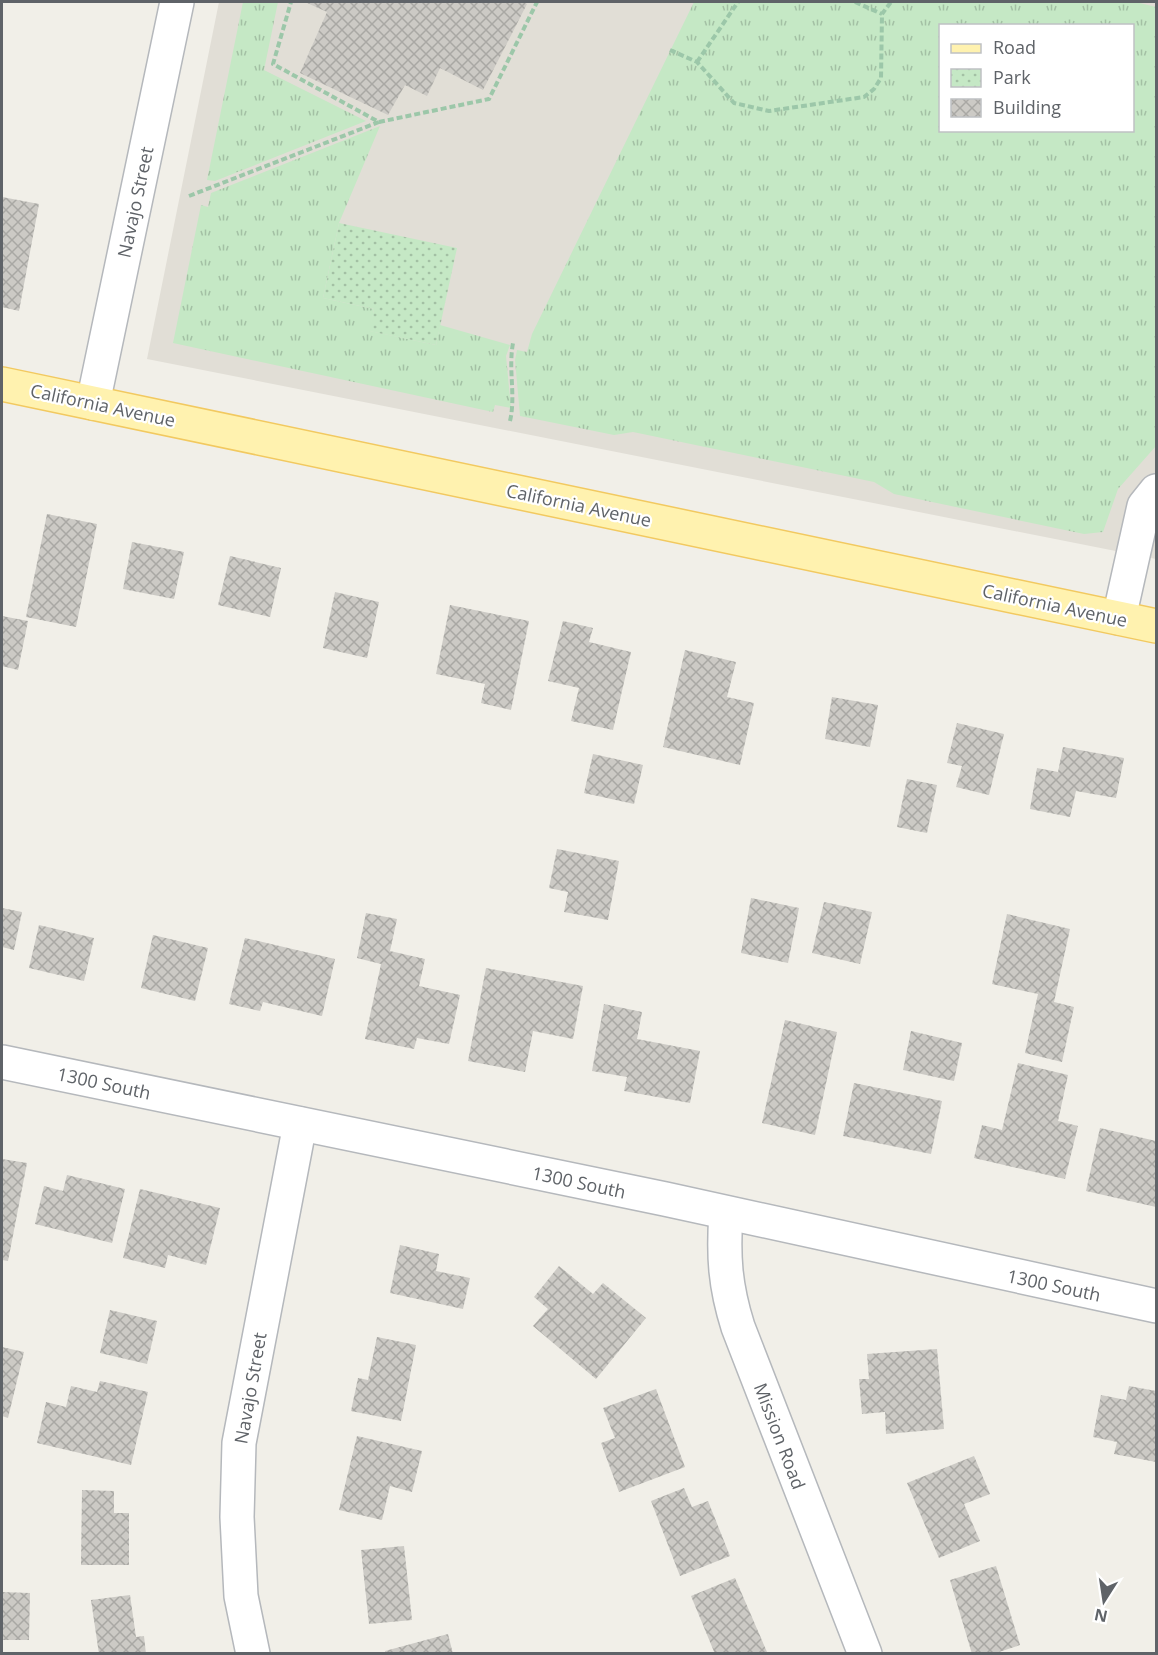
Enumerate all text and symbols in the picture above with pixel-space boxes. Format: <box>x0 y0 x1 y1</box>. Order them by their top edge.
legend <box>939 24 1134 132</box>
text: Road <box>993 35 1036 59</box>
text: Park <box>993 65 1031 89</box>
text: Building <box>993 95 1061 119</box>
street label: Navajo Street <box>112 144 158 260</box>
street label: California Avenue <box>28 378 178 432</box>
street label: California Avenue <box>504 478 654 532</box>
street label: California Avenue <box>980 578 1130 632</box>
street label: 1300 South <box>55 1061 153 1105</box>
street label: 1300 South <box>530 1160 628 1204</box>
street label: 1300 South <box>1005 1263 1103 1307</box>
street label: Navajo Street <box>228 1330 272 1446</box>
street label: Mission Road <box>749 1379 811 1493</box>
north arrow <box>1074 1571 1134 1631</box>
text: N <box>1092 1604 1110 1628</box>

